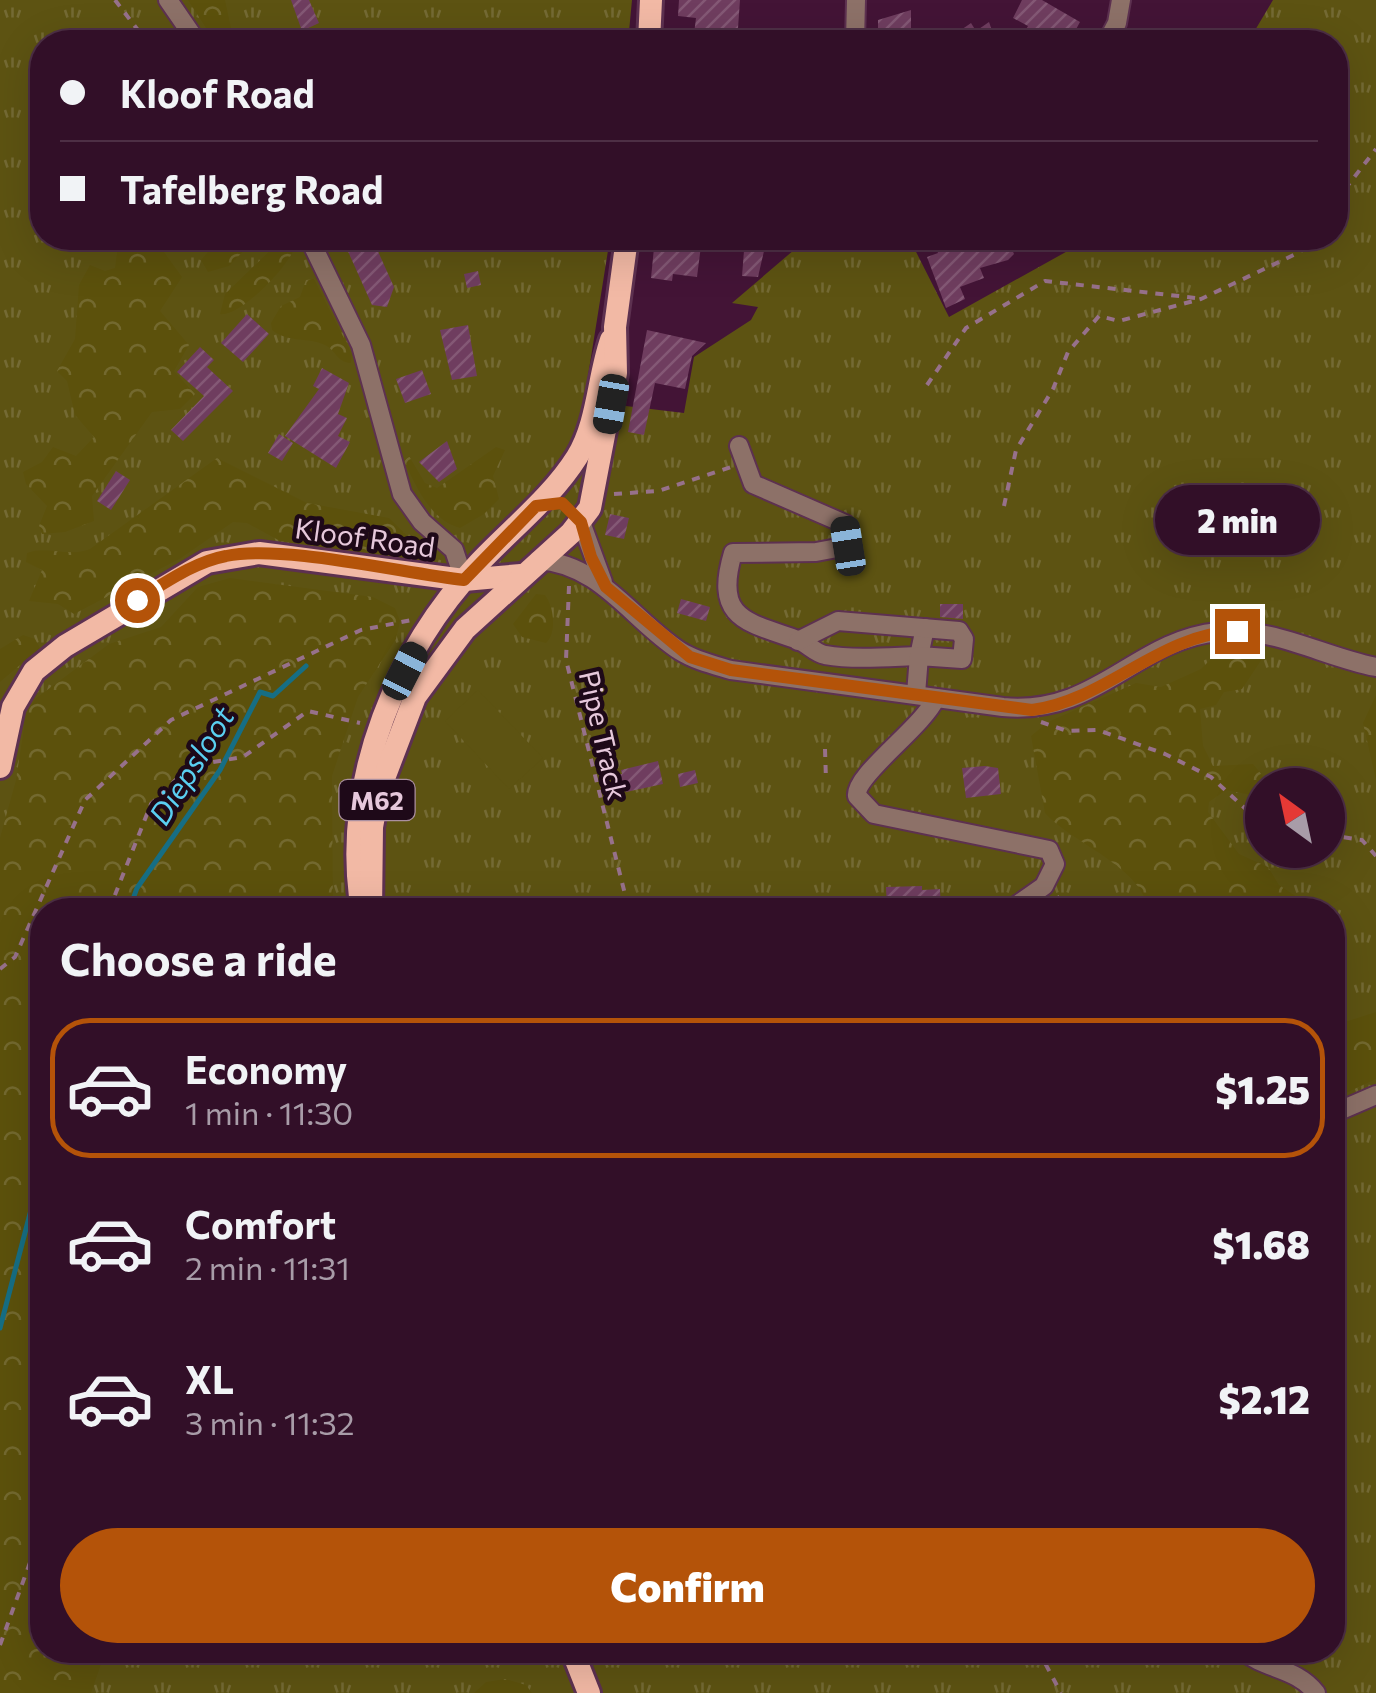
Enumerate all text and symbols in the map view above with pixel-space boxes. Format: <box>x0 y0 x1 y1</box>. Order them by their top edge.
text: Kloof Road <box>120 69 315 116</box>
text: Tafelberg Road <box>120 165 383 212</box>
car <box>591 372 631 436</box>
callout: 2 min <box>1154 486 1320 556</box>
text: 2 min <box>1197 500 1278 540</box>
street label: Kloof Road <box>293 510 437 564</box>
car <box>828 514 868 578</box>
route start <box>115 578 160 623</box>
route end <box>1215 609 1260 654</box>
car <box>378 637 432 705</box>
street label: Pipe Track <box>573 667 635 803</box>
water label: Diepsloot <box>139 699 241 831</box>
north arrow <box>1245 768 1345 868</box>
map controls <box>1245 768 1345 868</box>
road number: M62 <box>340 780 414 820</box>
text: Choose a ride <box>60 930 337 985</box>
icon: car <box>65 1043 155 1133</box>
text: Economy <box>185 1045 347 1092</box>
text: $1.25 <box>1215 1065 1310 1112</box>
text: 1 min · 11:30 <box>185 1092 353 1132</box>
icon: car <box>65 1198 155 1288</box>
text: Comfort <box>185 1200 336 1247</box>
text: $1.68 <box>1213 1220 1310 1267</box>
text: 2 min · 11:31 <box>185 1247 350 1287</box>
icon: car <box>65 1353 155 1443</box>
text: XL <box>185 1355 234 1402</box>
text: $2.12 <box>1218 1375 1310 1422</box>
text: 3 min · 11:32 <box>185 1402 355 1442</box>
button: Confirm <box>60 1528 1315 1643</box>

